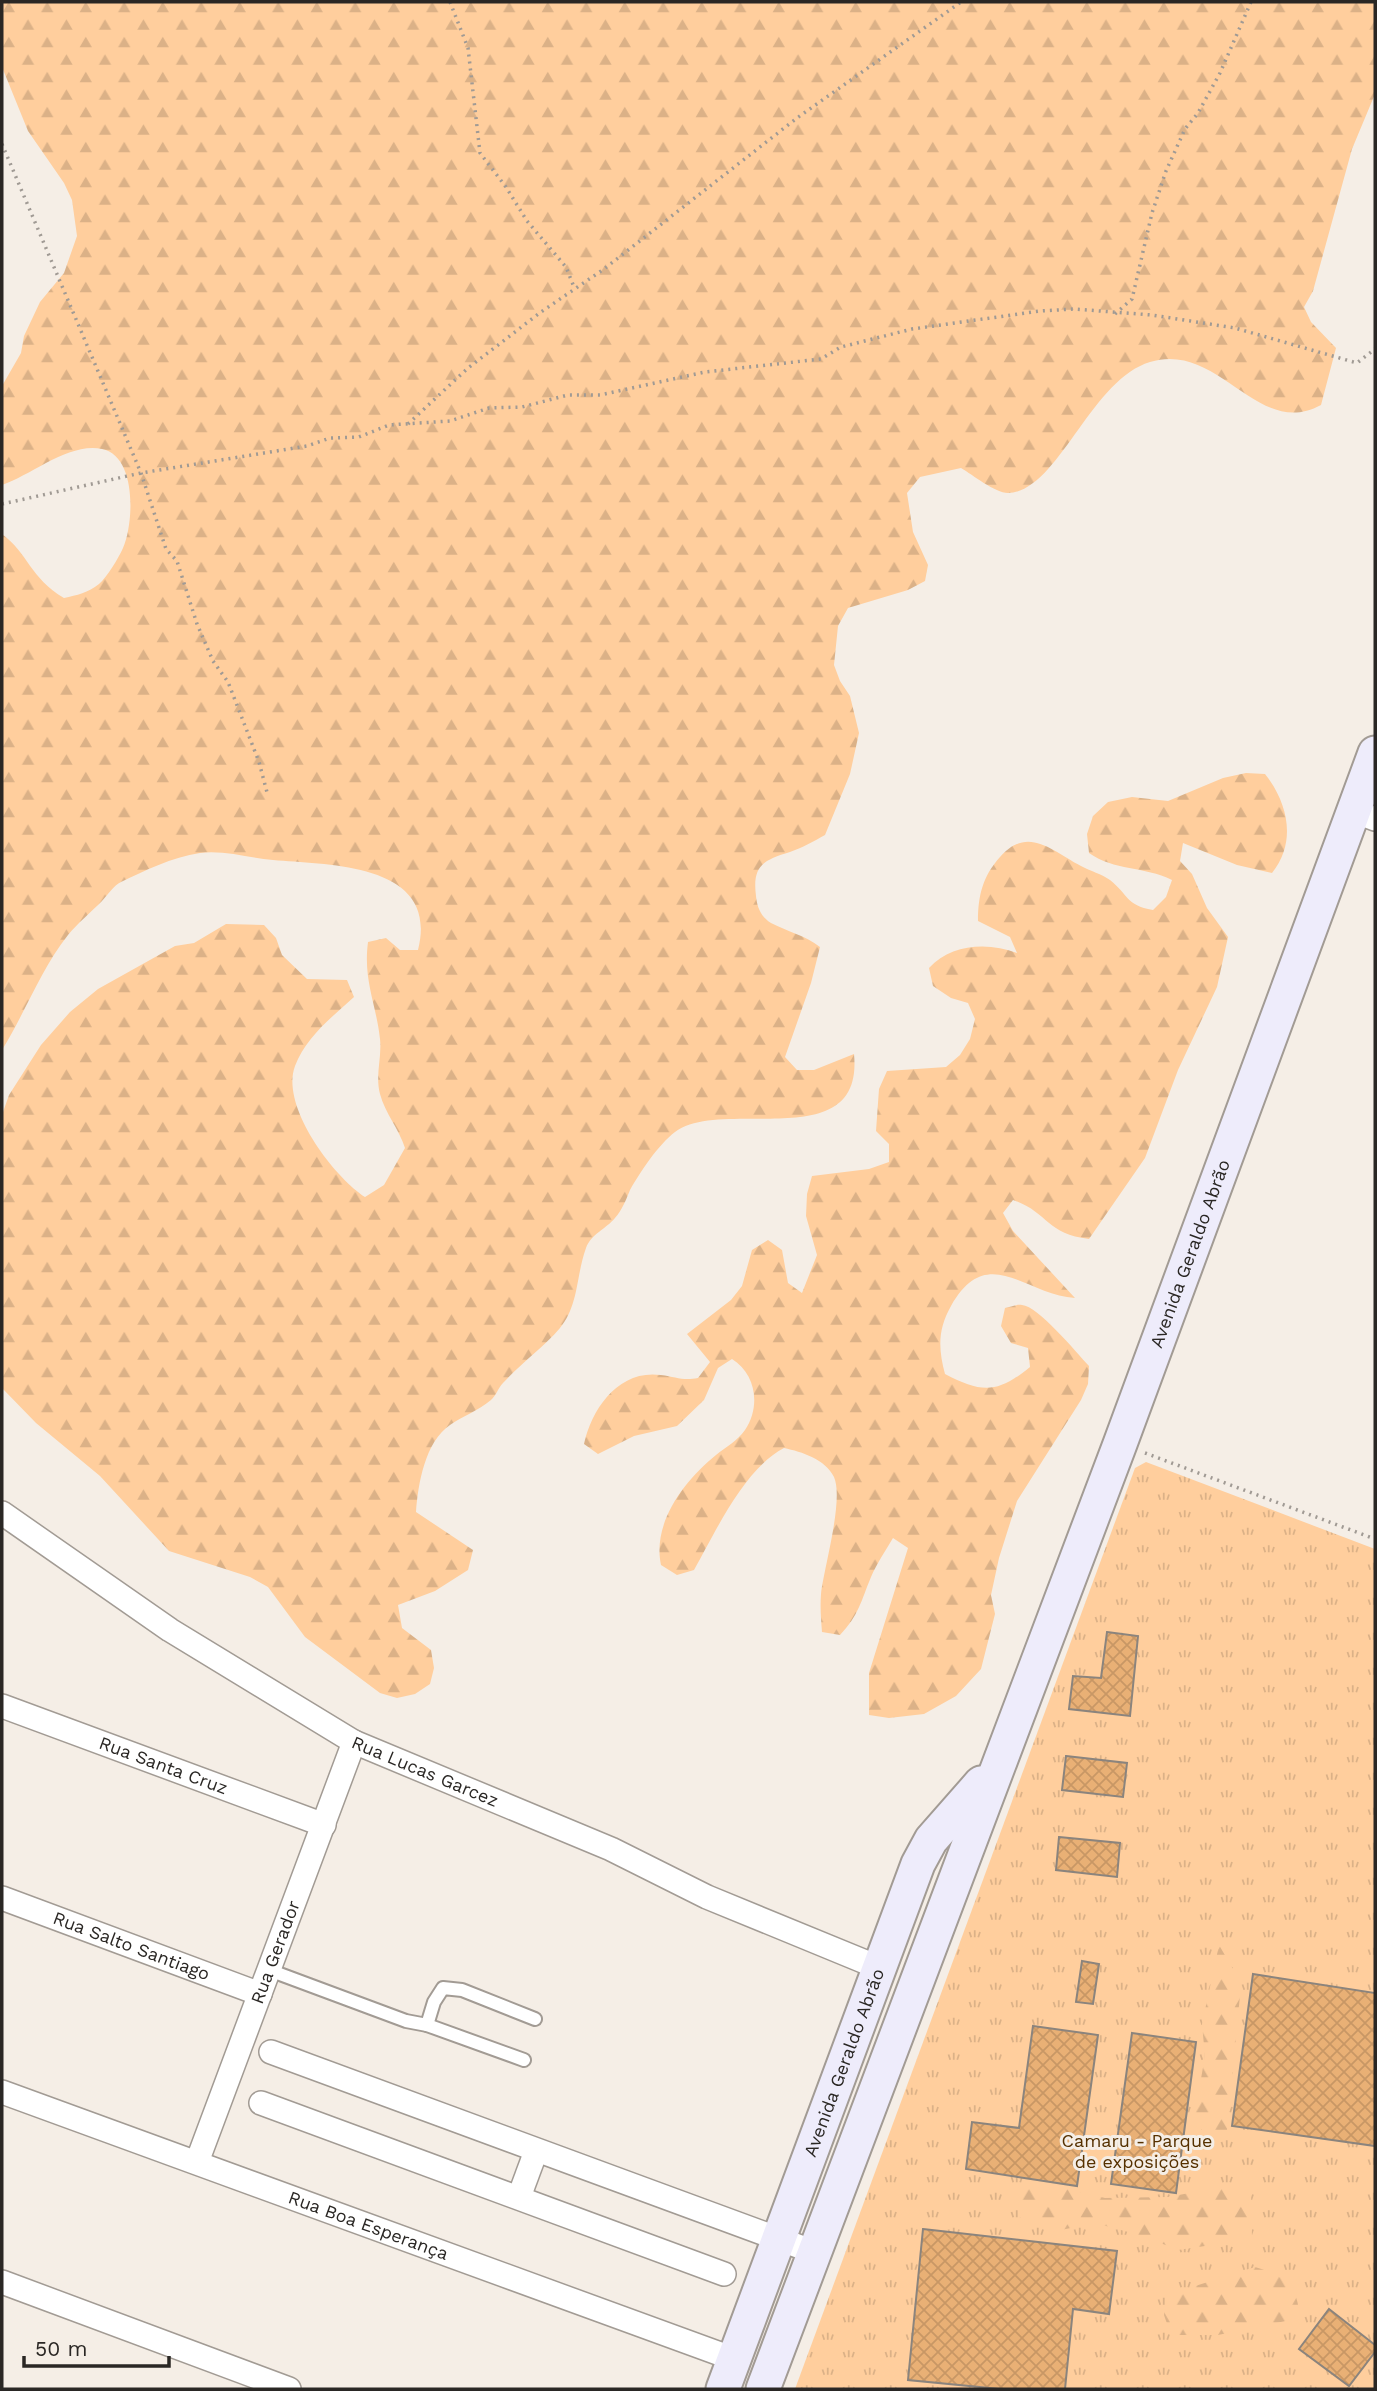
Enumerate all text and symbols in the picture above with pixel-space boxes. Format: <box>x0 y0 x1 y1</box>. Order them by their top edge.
street label: Avenida Geraldo Abrão <box>1145 1156 1234 1351</box>
street label: Rua Lucas Garcez <box>349 1731 502 1811</box>
street label: Rua Santa Cruz <box>96 1732 231 1798</box>
street label: Rua Gerador <box>246 1897 304 2007</box>
street label: Rua Salto Santiago <box>50 1907 213 1984</box>
street label: Avenida Geraldo Abrão <box>799 1966 888 2160</box>
park label: Camaru - Parque de exposições <box>1062 2130 1212 2172</box>
street label: Rua Boa Esperança <box>286 2186 451 2264</box>
scale bar <box>24 2324 170 2368</box>
text: 50 m <box>35 2336 87 2361</box>

